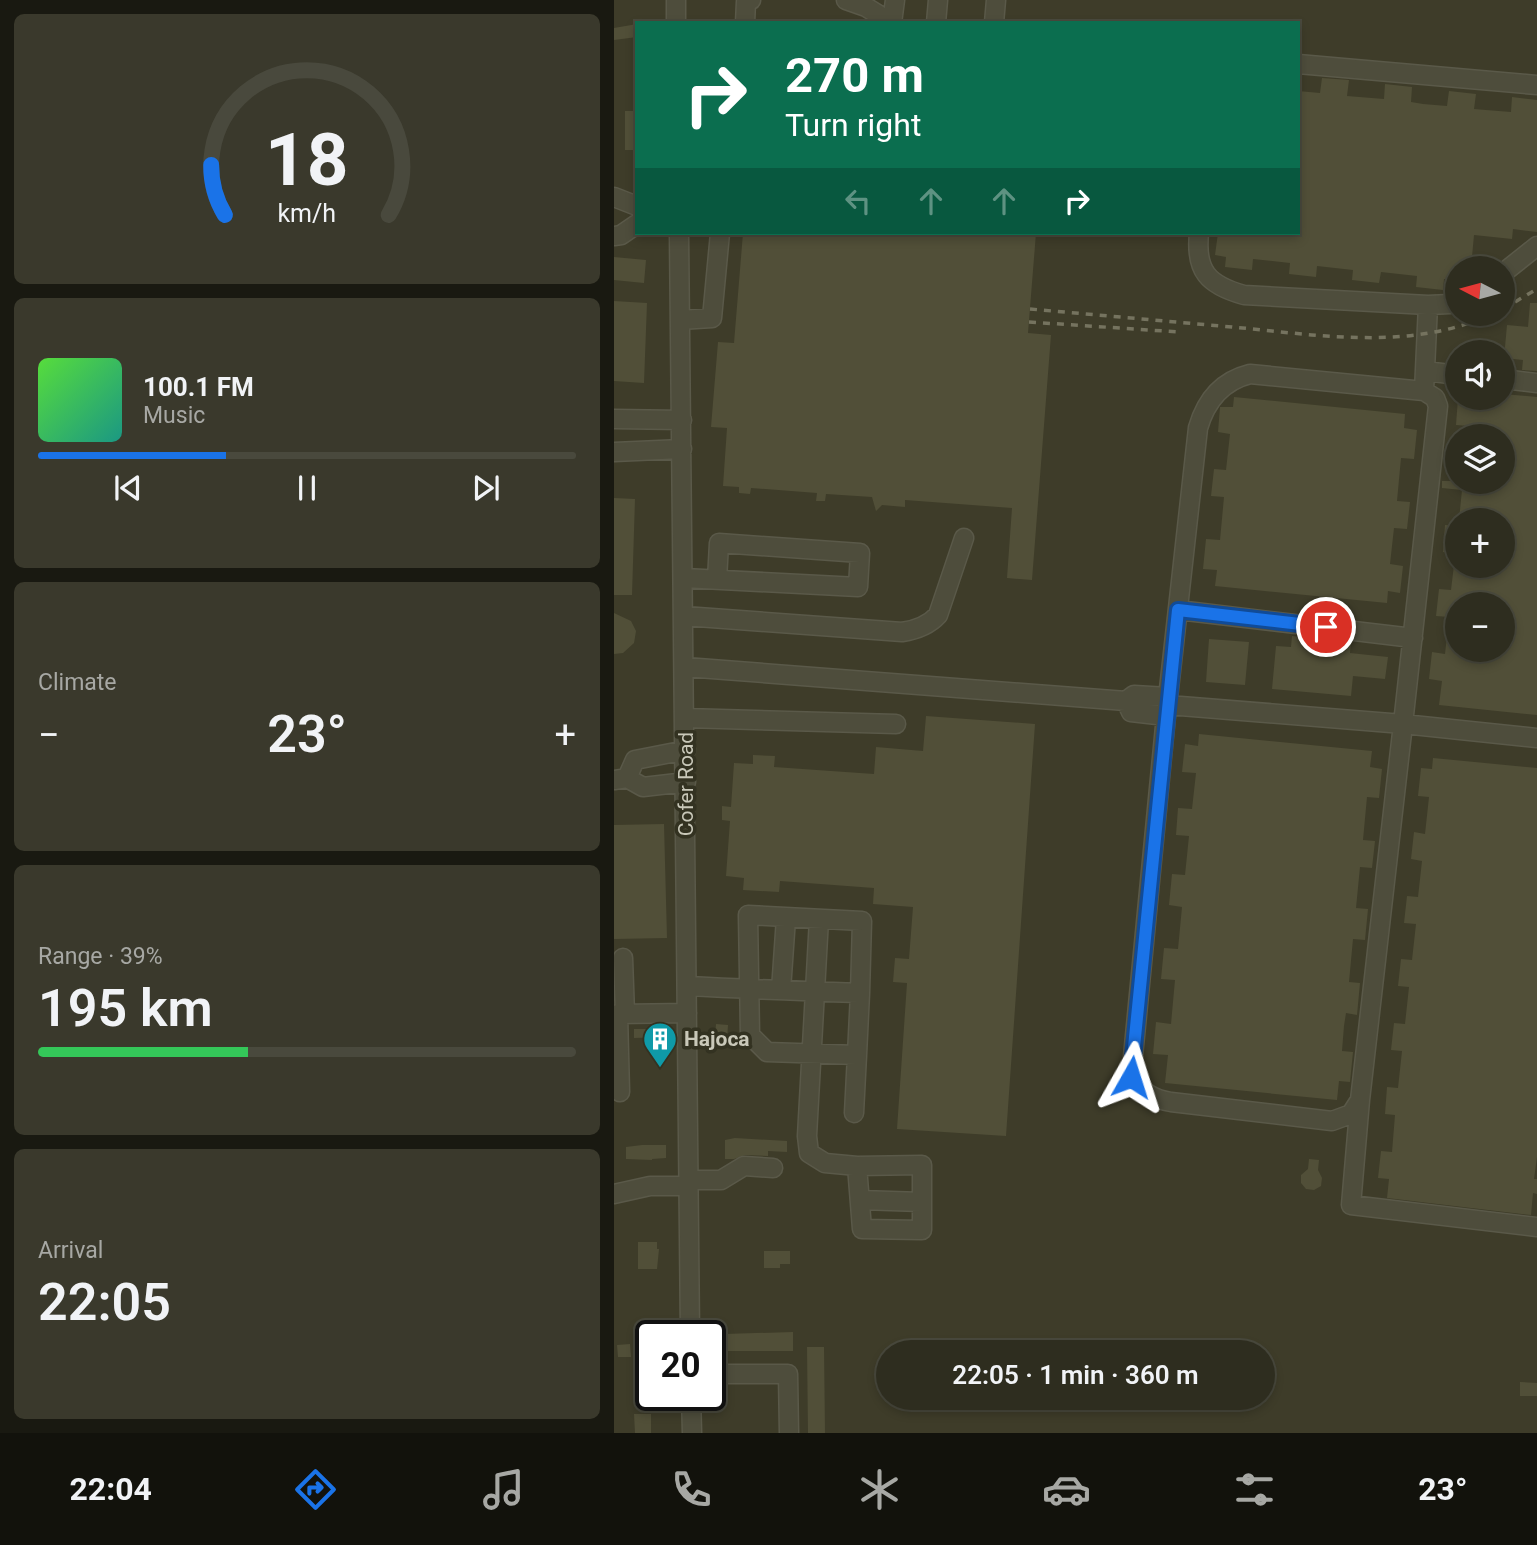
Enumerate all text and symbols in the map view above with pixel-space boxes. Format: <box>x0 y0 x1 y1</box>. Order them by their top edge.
text: 270 m <box>785 47 924 104</box>
icon: right <box>670 49 761 140</box>
text: Turn right <box>785 106 921 144</box>
text: 18 <box>265 117 349 203</box>
icon: left <box>839 182 877 220</box>
icon: ahead <box>912 182 950 220</box>
icon: ahead <box>985 182 1023 220</box>
icon: right <box>1058 182 1096 220</box>
text: km/h <box>278 199 336 228</box>
north arrow <box>1445 256 1515 326</box>
map controls <box>1445 256 1515 662</box>
button: sound <box>1445 340 1515 410</box>
text: 100.1 FM <box>143 372 254 402</box>
text: Music <box>143 402 205 429</box>
button: layers <box>1445 424 1515 494</box>
icon: previous <box>109 469 147 507</box>
icon: pause <box>288 469 326 507</box>
icon: next <box>467 469 505 507</box>
button: + <box>1445 508 1515 578</box>
button: − <box>1445 592 1515 662</box>
pin <box>1296 597 1356 657</box>
icon: arrive <box>1307 608 1345 646</box>
text: Climate <box>38 669 117 696</box>
text: 23° <box>267 704 347 765</box>
text: − <box>38 713 60 757</box>
text: + <box>554 713 576 757</box>
street label: Cofer Road <box>674 732 698 836</box>
text: Range · 39% <box>38 943 163 970</box>
text: 195 km <box>38 978 213 1039</box>
building icon: Hajoca <box>641 1020 679 1069</box>
place label: Hajoca <box>684 1027 750 1051</box>
position arrow <box>1094 1040 1168 1114</box>
text: Arrival <box>38 1237 103 1264</box>
text: 22:05 <box>38 1272 171 1333</box>
speed limit sign: 20 <box>635 1320 726 1411</box>
text: 22:05 · 1 min · 360 m <box>952 1360 1199 1390</box>
icon: directions <box>291 1465 340 1514</box>
icon: music <box>479 1465 528 1514</box>
icon: phone <box>667 1465 716 1514</box>
icon: climate <box>855 1465 904 1514</box>
icon: car <box>1042 1465 1091 1514</box>
icon: filters <box>1230 1465 1279 1514</box>
text: 22:04 <box>69 1470 152 1508</box>
text: 23° <box>1418 1470 1467 1508</box>

